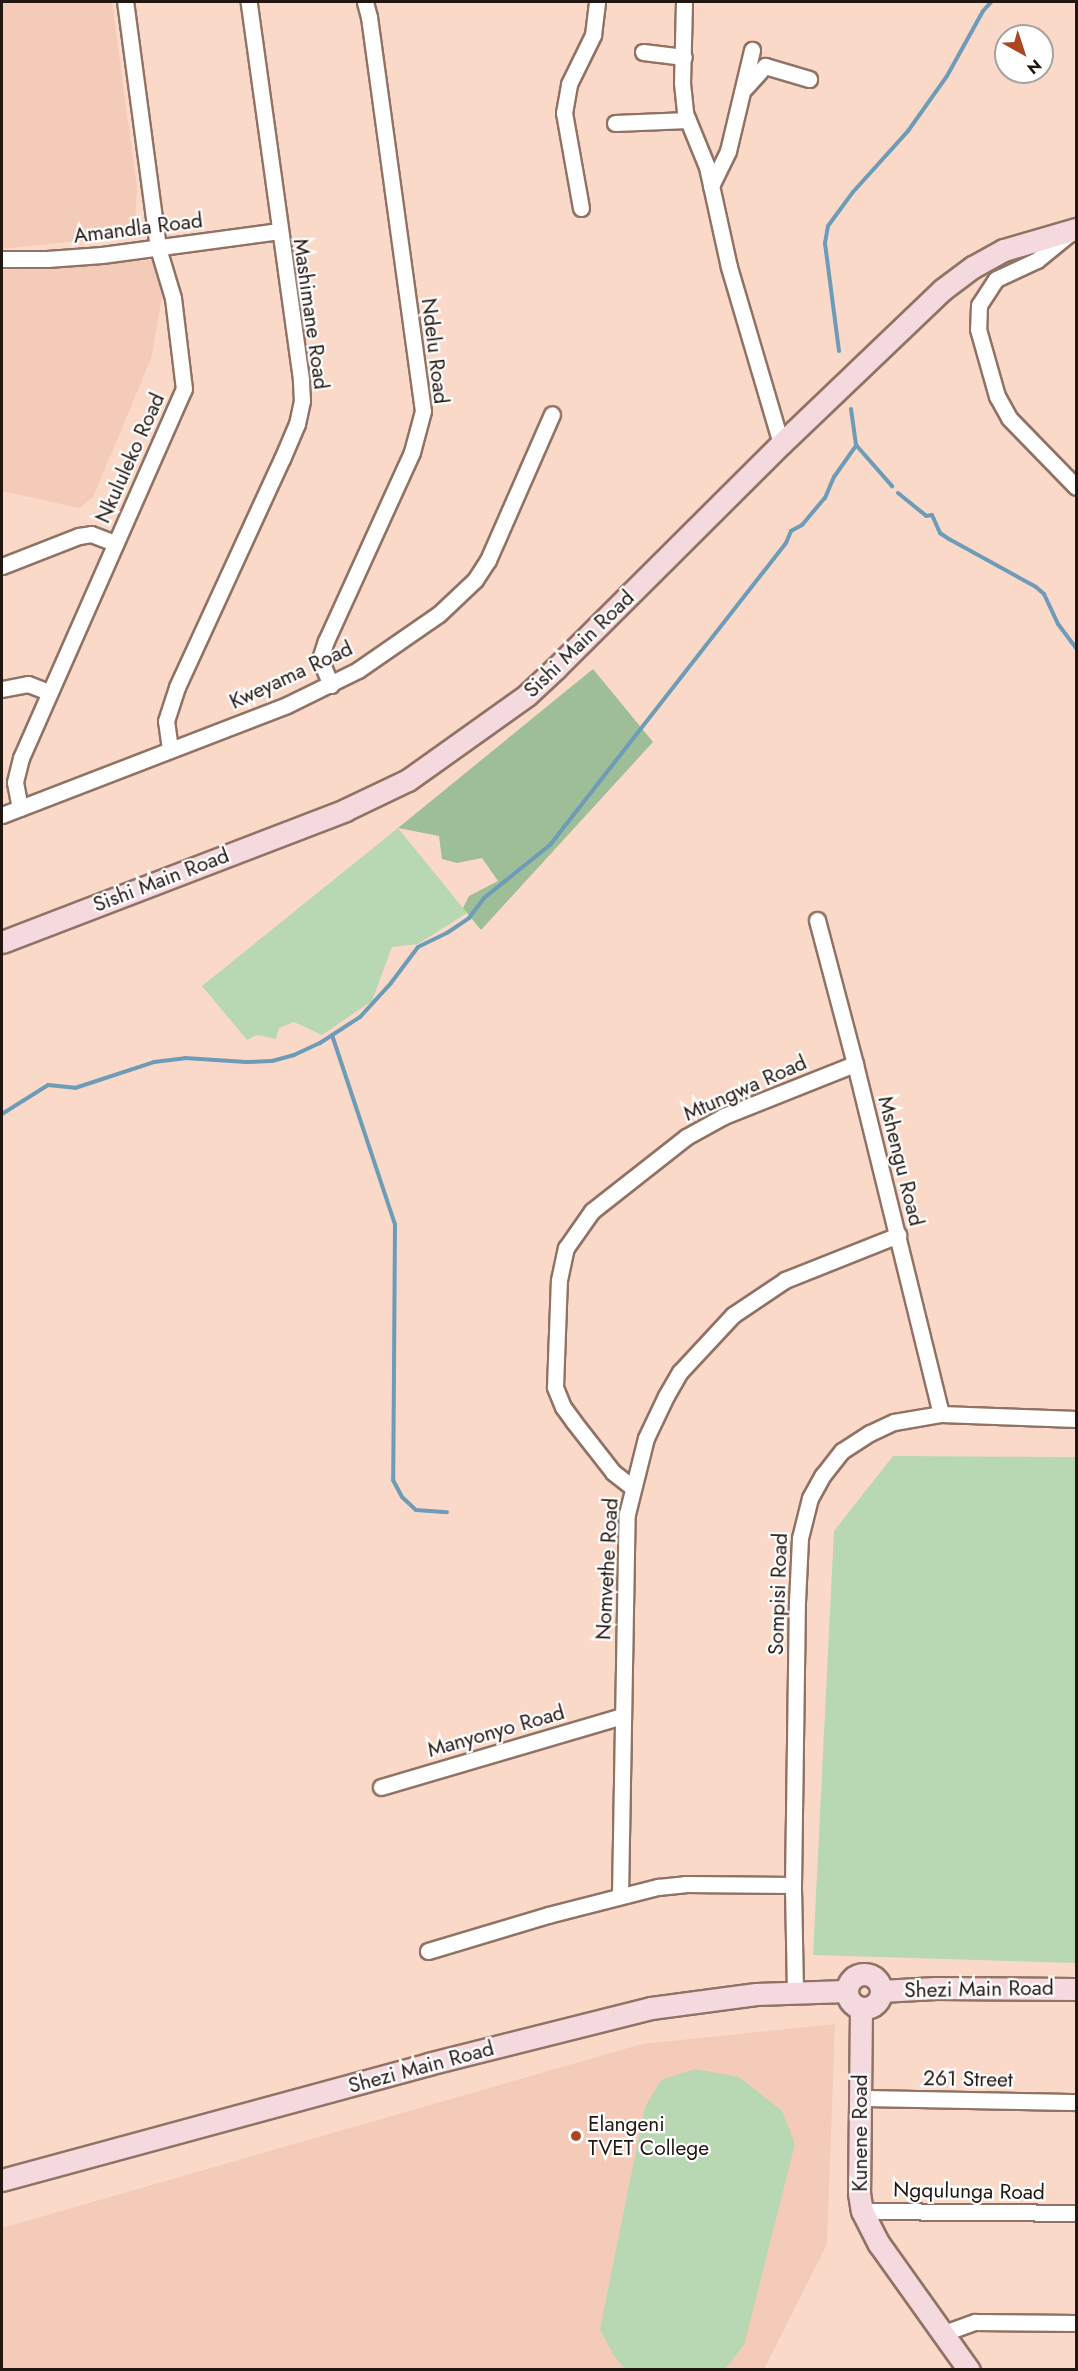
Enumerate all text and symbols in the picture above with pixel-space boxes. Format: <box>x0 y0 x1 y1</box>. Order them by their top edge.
north arrow <box>994 24 1054 84</box>
text: N <box>1022 54 1047 80</box>
street label: Amandla Road <box>72 208 204 248</box>
street label: Mashimane Road <box>288 237 334 391</box>
street label: Ndelu Road <box>416 297 454 405</box>
street label: Nkululeko Road <box>90 389 170 527</box>
street label: Sishi Main Road <box>519 585 639 703</box>
street label: Kweyama Road <box>226 636 356 714</box>
street label: Sishi Main Road <box>90 843 232 917</box>
street label: Mtungwa Road <box>680 1050 810 1126</box>
street label: Mshengu Road <box>873 1093 929 1229</box>
street label: Nomvethe Road <box>591 1497 623 1641</box>
street label: Sompisi Road <box>763 1532 793 1656</box>
street label: Manyonyo Road <box>425 1699 567 1763</box>
street label: Shezi Main Road <box>904 1975 1054 2003</box>
street label: Shezi Main Road <box>345 2035 497 2099</box>
street label: 261 Street <box>923 2066 1013 2092</box>
street label: Kunene Road <box>847 2074 873 2192</box>
place label: Elangeni TVET College <box>588 2111 709 2161</box>
marker: Elangeni TVET College <box>569 2129 583 2143</box>
street label: Ngqulunga Road <box>893 2177 1045 2205</box>

